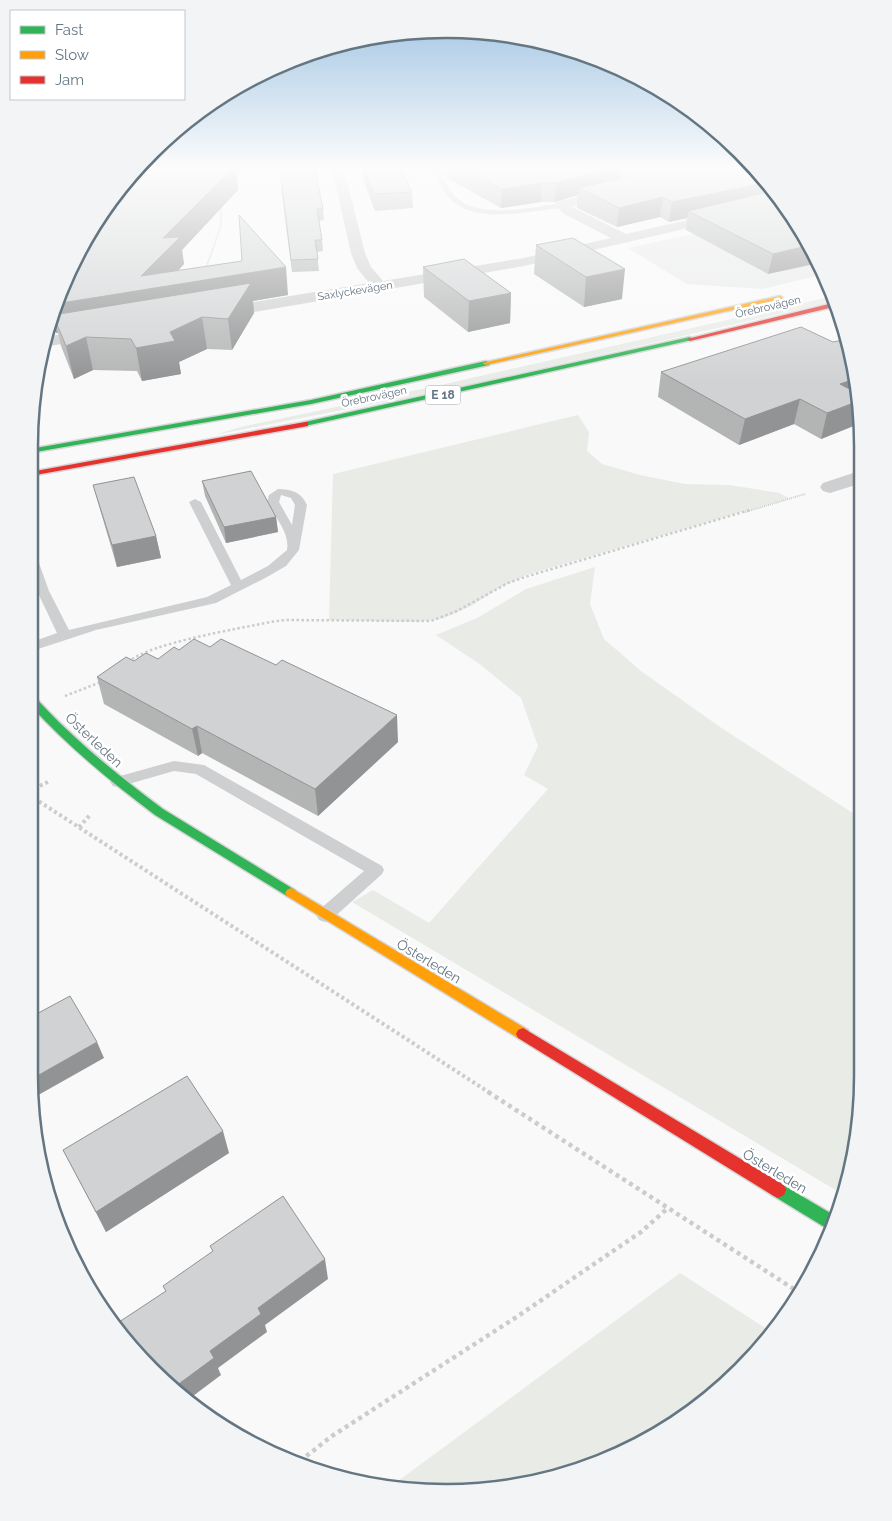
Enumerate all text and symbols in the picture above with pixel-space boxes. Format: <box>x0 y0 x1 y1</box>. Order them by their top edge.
legend <box>10 10 185 100</box>
text: Fast <box>55 21 83 39</box>
text: Slow <box>55 46 89 64</box>
text: Jam <box>55 71 84 89</box>
street label: Saxlyckevägen <box>316 279 394 303</box>
street label: Örebrovägen <box>734 293 802 321</box>
street label: Örebrovägen <box>340 384 408 410</box>
road number: E 18 <box>426 386 460 404</box>
street label: Österleden <box>62 708 127 770</box>
street label: Österleden <box>394 934 465 986</box>
street label: Österleden <box>740 1144 811 1196</box>

